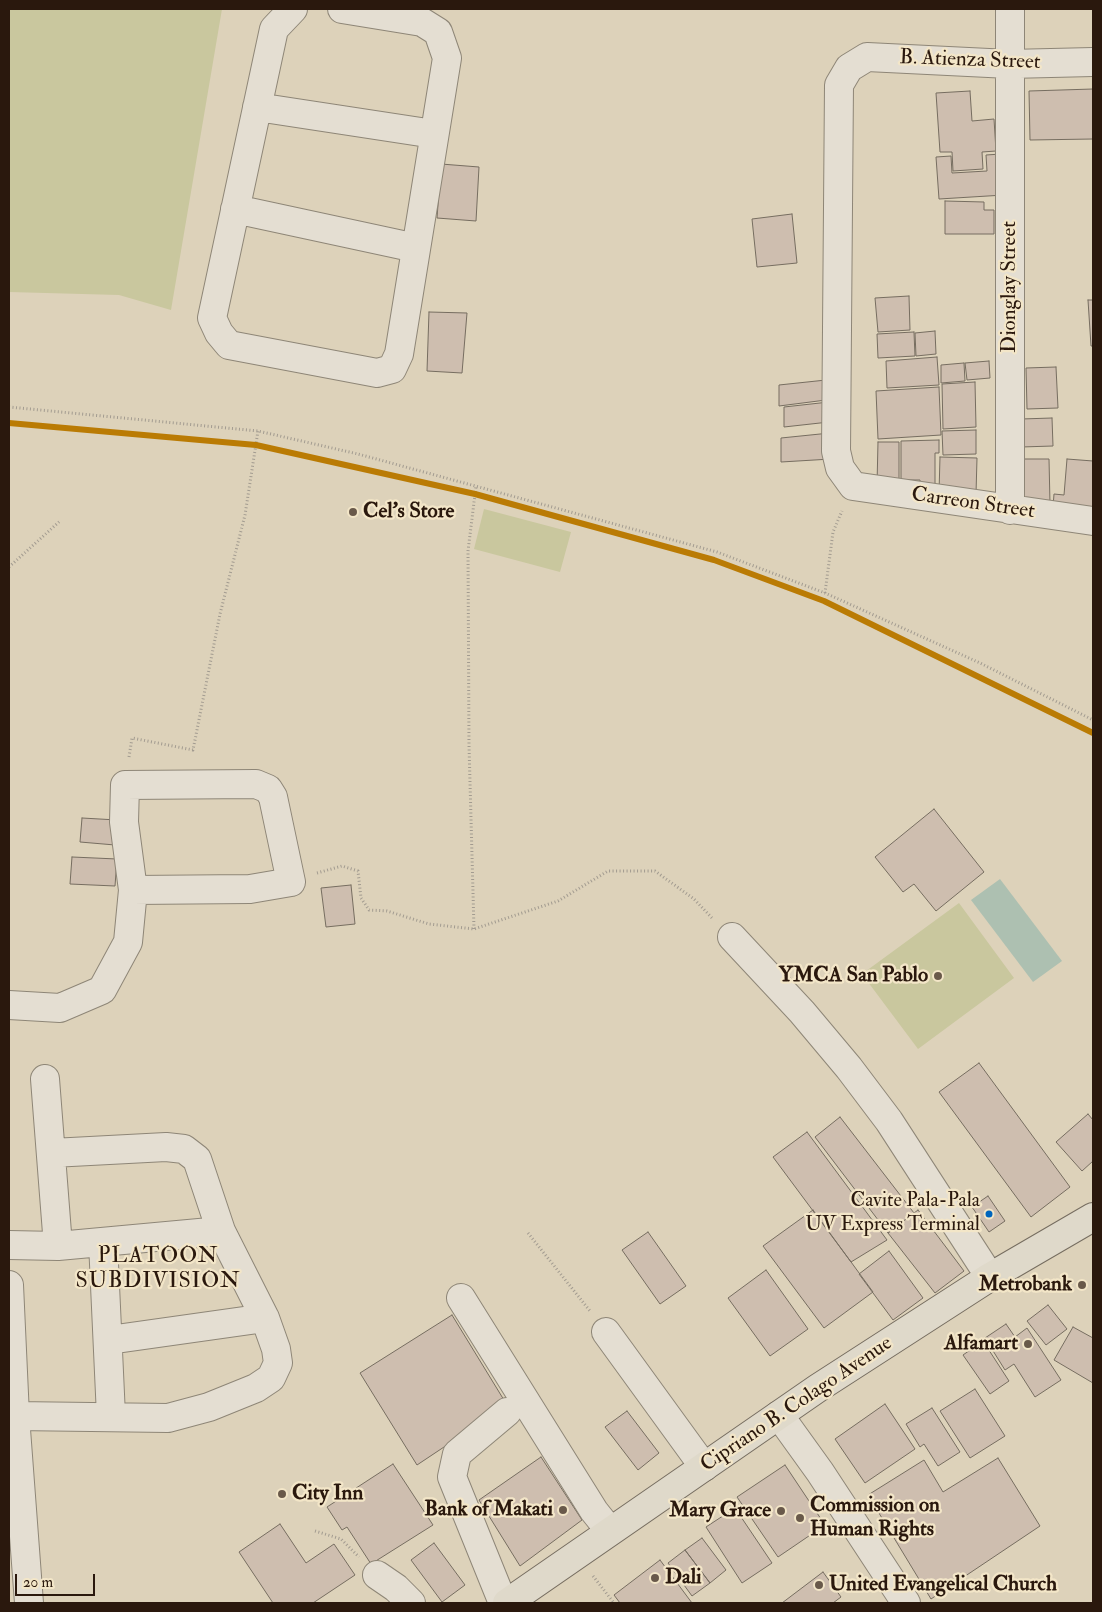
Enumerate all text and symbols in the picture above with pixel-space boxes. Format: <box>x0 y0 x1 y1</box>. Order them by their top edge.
street label: B. Atienza Street <box>899 46 1041 76</box>
street label: Dionglay Street <box>997 221 1023 353</box>
street label: Carreon Street <box>910 483 1036 525</box>
place label: Cel's Store <box>363 499 454 525</box>
marker: Cel's Store <box>347 506 359 518</box>
place label: YMCA San Pablo <box>779 963 928 989</box>
marker: YMCA San Pablo <box>932 970 944 982</box>
place label: Cavite Pala-Pala UV Express Terminal <box>805 1190 980 1237</box>
marker: Cavite Pala-Pala UV Express Terminal <box>984 1209 994 1219</box>
district label: PLATOON SUBDIVISION <box>74 1244 242 1296</box>
place label: Metrobank <box>979 1272 1072 1298</box>
marker: Metrobank <box>1076 1279 1088 1291</box>
street label: Cipriano B. Colago Avenue <box>696 1331 898 1479</box>
place label: Alfamart <box>944 1331 1018 1357</box>
marker: Alfamart <box>1022 1338 1034 1350</box>
place label: City Inn <box>292 1481 363 1507</box>
marker: City Inn <box>276 1488 288 1500</box>
place label: Commission on Human Rights <box>810 1493 940 1543</box>
place label: Bank of Makati <box>424 1497 553 1523</box>
place label: Mary Grace <box>669 1498 771 1524</box>
marker: Bank of Makati <box>557 1504 569 1516</box>
marker: Mary Grace <box>775 1505 787 1517</box>
marker: Commission on Human Rights <box>794 1512 806 1524</box>
scale bar <box>18 1564 98 1596</box>
place label: Dali <box>665 1565 702 1591</box>
marker: Dali <box>649 1572 661 1584</box>
place label: United Evangelical Church <box>829 1572 1057 1598</box>
text: 20 m <box>23 1573 53 1592</box>
marker: United Evangelical Church <box>813 1579 825 1591</box>

